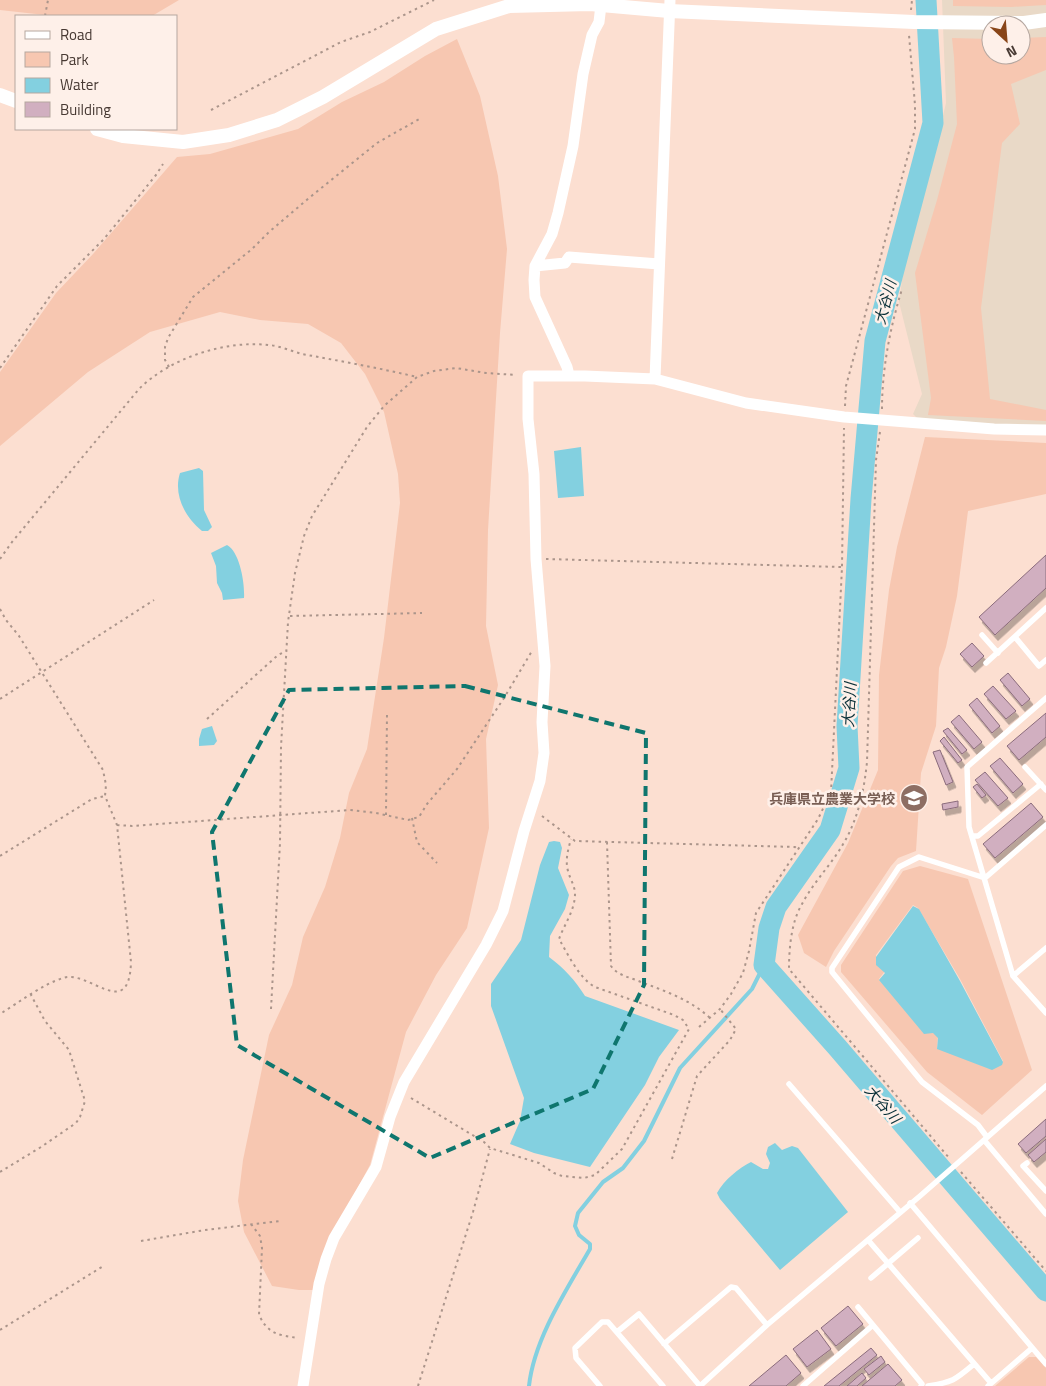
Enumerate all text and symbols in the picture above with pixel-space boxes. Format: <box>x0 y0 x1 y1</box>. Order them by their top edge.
legend <box>15 15 178 130</box>
north arrow <box>981 15 1031 65</box>
text: Road <box>60 23 92 46</box>
text: N <box>1003 41 1021 64</box>
text: Park <box>60 48 89 71</box>
text: Water <box>60 73 99 96</box>
text: Building <box>60 98 111 121</box>
water label: 大谷川 <box>868 275 902 327</box>
water label: 大谷川 <box>836 680 862 728</box>
school or university icon: 兵庫県立農業大学校 <box>899 783 929 813</box>
place label: 兵庫県立農業大学校 <box>769 788 895 809</box>
water label: 大谷川 <box>860 1079 908 1130</box>

